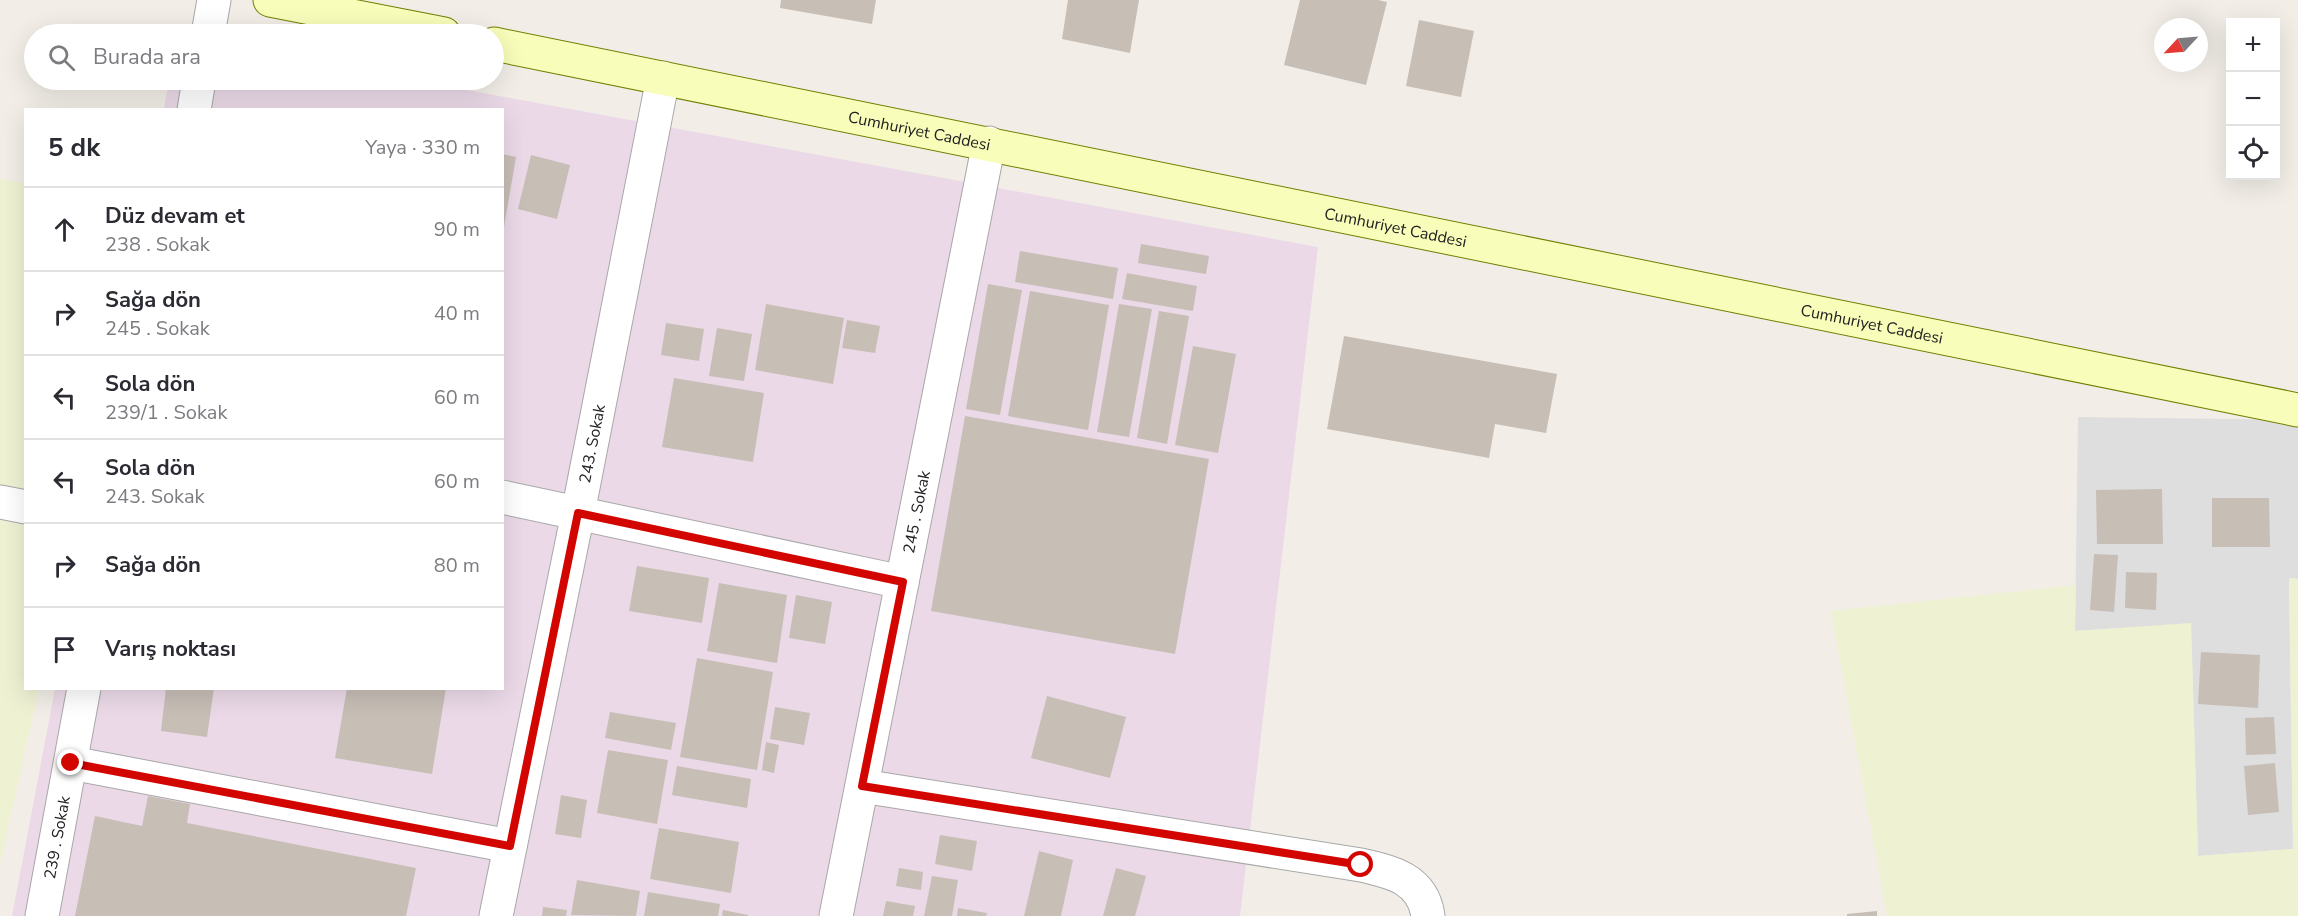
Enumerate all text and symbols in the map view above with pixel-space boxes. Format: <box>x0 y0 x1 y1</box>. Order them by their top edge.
north arrow <box>2154 18 2208 72</box>
map controls <box>2226 18 2280 180</box>
button: + <box>2226 18 2280 72</box>
search box <box>24 24 504 90</box>
icon: search <box>45 41 78 74</box>
text: Burada ara <box>93 42 201 72</box>
button: − <box>2226 72 2280 126</box>
street label: Cumhuriyet Caddesi <box>846 106 992 156</box>
button: locate <box>2226 126 2280 180</box>
text: 5 dk <box>48 130 100 165</box>
text: Yaya · 330 m <box>365 134 480 161</box>
text: Düz devam et <box>105 201 245 231</box>
street label: Cumhuriyet Caddesi <box>1322 203 1469 253</box>
icon: ahead <box>48 213 81 246</box>
text: 90 m <box>434 216 480 243</box>
text: 238 . Sokak <box>105 231 210 258</box>
text: Sağa dön <box>105 285 201 315</box>
icon: right <box>48 297 81 330</box>
street label: Cumhuriyet Caddesi <box>1799 299 1945 350</box>
text: 40 m <box>434 300 480 327</box>
text: 245 . Sokak <box>105 315 210 342</box>
text: Sola dön <box>105 369 195 399</box>
icon: left <box>48 381 81 414</box>
text: 60 m <box>434 384 480 411</box>
text: 239/1 . Sokak <box>105 399 227 426</box>
street label: 243. Sokak <box>574 402 611 485</box>
text: Sola dön <box>105 453 195 483</box>
icon: left <box>48 465 81 498</box>
text: 60 m <box>434 468 480 495</box>
street label: 245 . Sokak <box>898 468 936 555</box>
text: 243. Sokak <box>105 483 205 510</box>
icon: right <box>48 549 81 582</box>
text: Sağa dön <box>105 550 201 580</box>
text: 80 m <box>434 552 480 579</box>
icon: arrive <box>48 633 81 666</box>
text: Varış noktası <box>105 634 236 664</box>
route end <box>57 749 83 775</box>
street label: 239 . Sokak <box>39 793 76 881</box>
route start <box>1347 851 1373 877</box>

